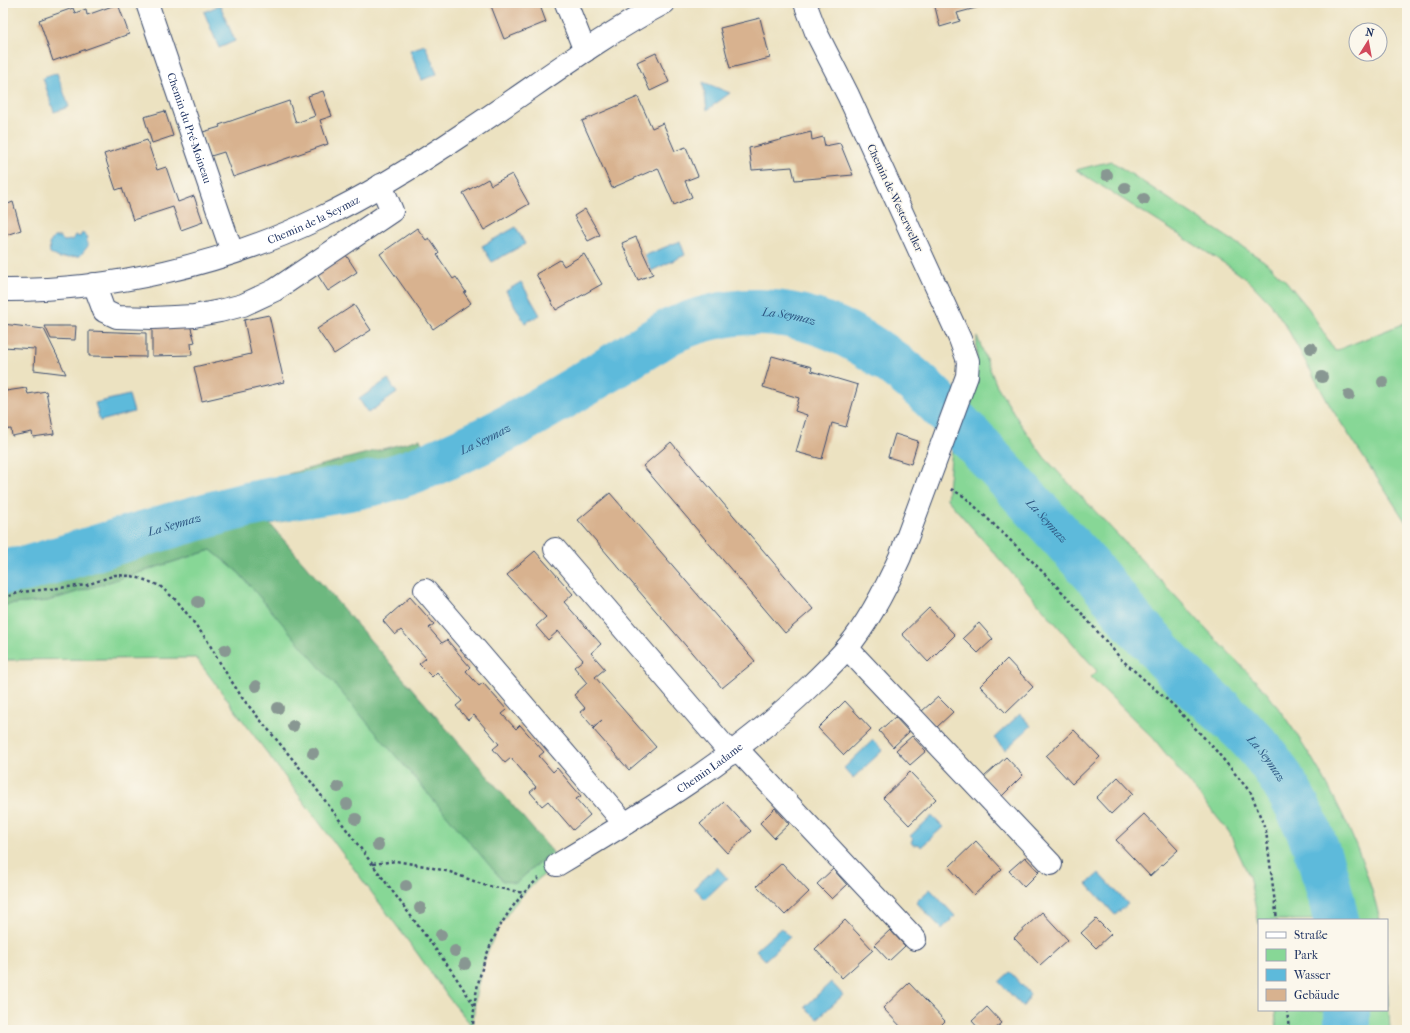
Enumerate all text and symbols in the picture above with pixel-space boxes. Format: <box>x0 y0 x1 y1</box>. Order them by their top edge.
north arrow <box>1348 22 1388 62</box>
text: N <box>1364 25 1376 40</box>
street label: Chemin du Pré-Moineau <box>165 71 215 186</box>
street label: Chemin de-Westerweller <box>864 142 926 254</box>
street label: Chemin de la Seymaz <box>265 193 362 247</box>
water label: La Seymaz <box>761 305 818 328</box>
water label: La Seymaz <box>457 421 513 458</box>
water label: La Seymaz <box>1023 495 1071 546</box>
water label: La Seymaz <box>145 510 203 539</box>
water label: La Seymaz <box>1243 731 1288 784</box>
street label: Chemin Ladame <box>674 740 745 796</box>
legend <box>1258 919 1388 1011</box>
text: Straße <box>1294 928 1328 942</box>
text: Park <box>1294 948 1319 962</box>
text: Wasser <box>1293 968 1331 982</box>
text: Gebäude <box>1294 988 1339 1002</box>

